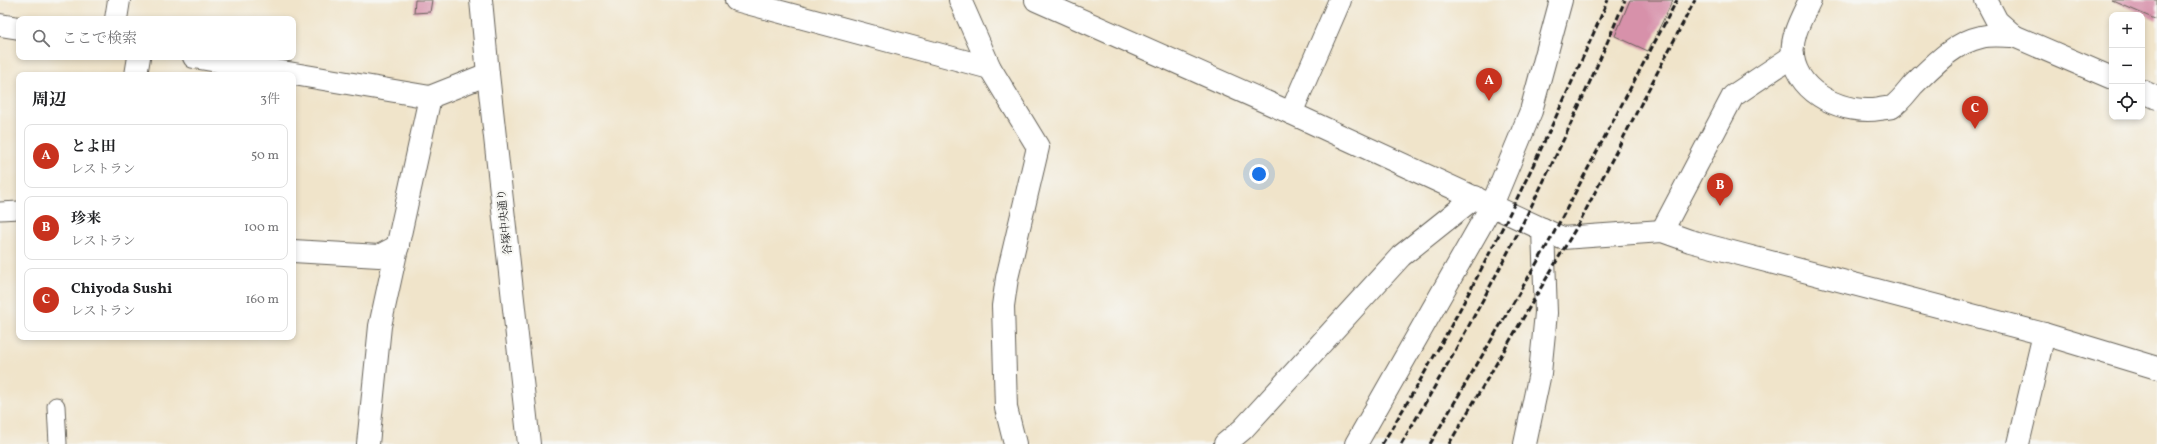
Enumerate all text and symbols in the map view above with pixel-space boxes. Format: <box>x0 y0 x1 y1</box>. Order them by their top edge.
map controls <box>2109 12 2145 120</box>
button: + <box>2109 12 2145 48</box>
search box <box>16 16 296 60</box>
icon: search <box>30 27 52 49</box>
text: ここで検索 <box>62 29 137 50</box>
button: − <box>2109 48 2145 84</box>
pin: A <box>1476 68 1502 101</box>
button: locate <box>2109 84 2145 120</box>
text: 周辺 <box>32 89 66 112</box>
text: 3件 <box>260 91 280 109</box>
pin: C <box>1962 96 1988 129</box>
text: とよ田 <box>71 137 116 158</box>
text: A <box>41 147 51 165</box>
text: 50 m <box>251 147 279 165</box>
text: レストラン <box>71 161 136 179</box>
your location <box>1249 164 1269 184</box>
pin: B <box>1707 173 1733 206</box>
street label: 谷塚中央通り <box>495 188 516 255</box>
text: 珍来 <box>71 209 101 230</box>
text: B <box>42 219 50 237</box>
text: 100 m <box>244 219 279 237</box>
text: レストラン <box>71 233 136 251</box>
text: Chiyoda Sushi <box>71 279 172 300</box>
text: C <box>42 291 50 309</box>
text: 160 m <box>245 291 279 309</box>
text: レストラン <box>71 303 136 321</box>

